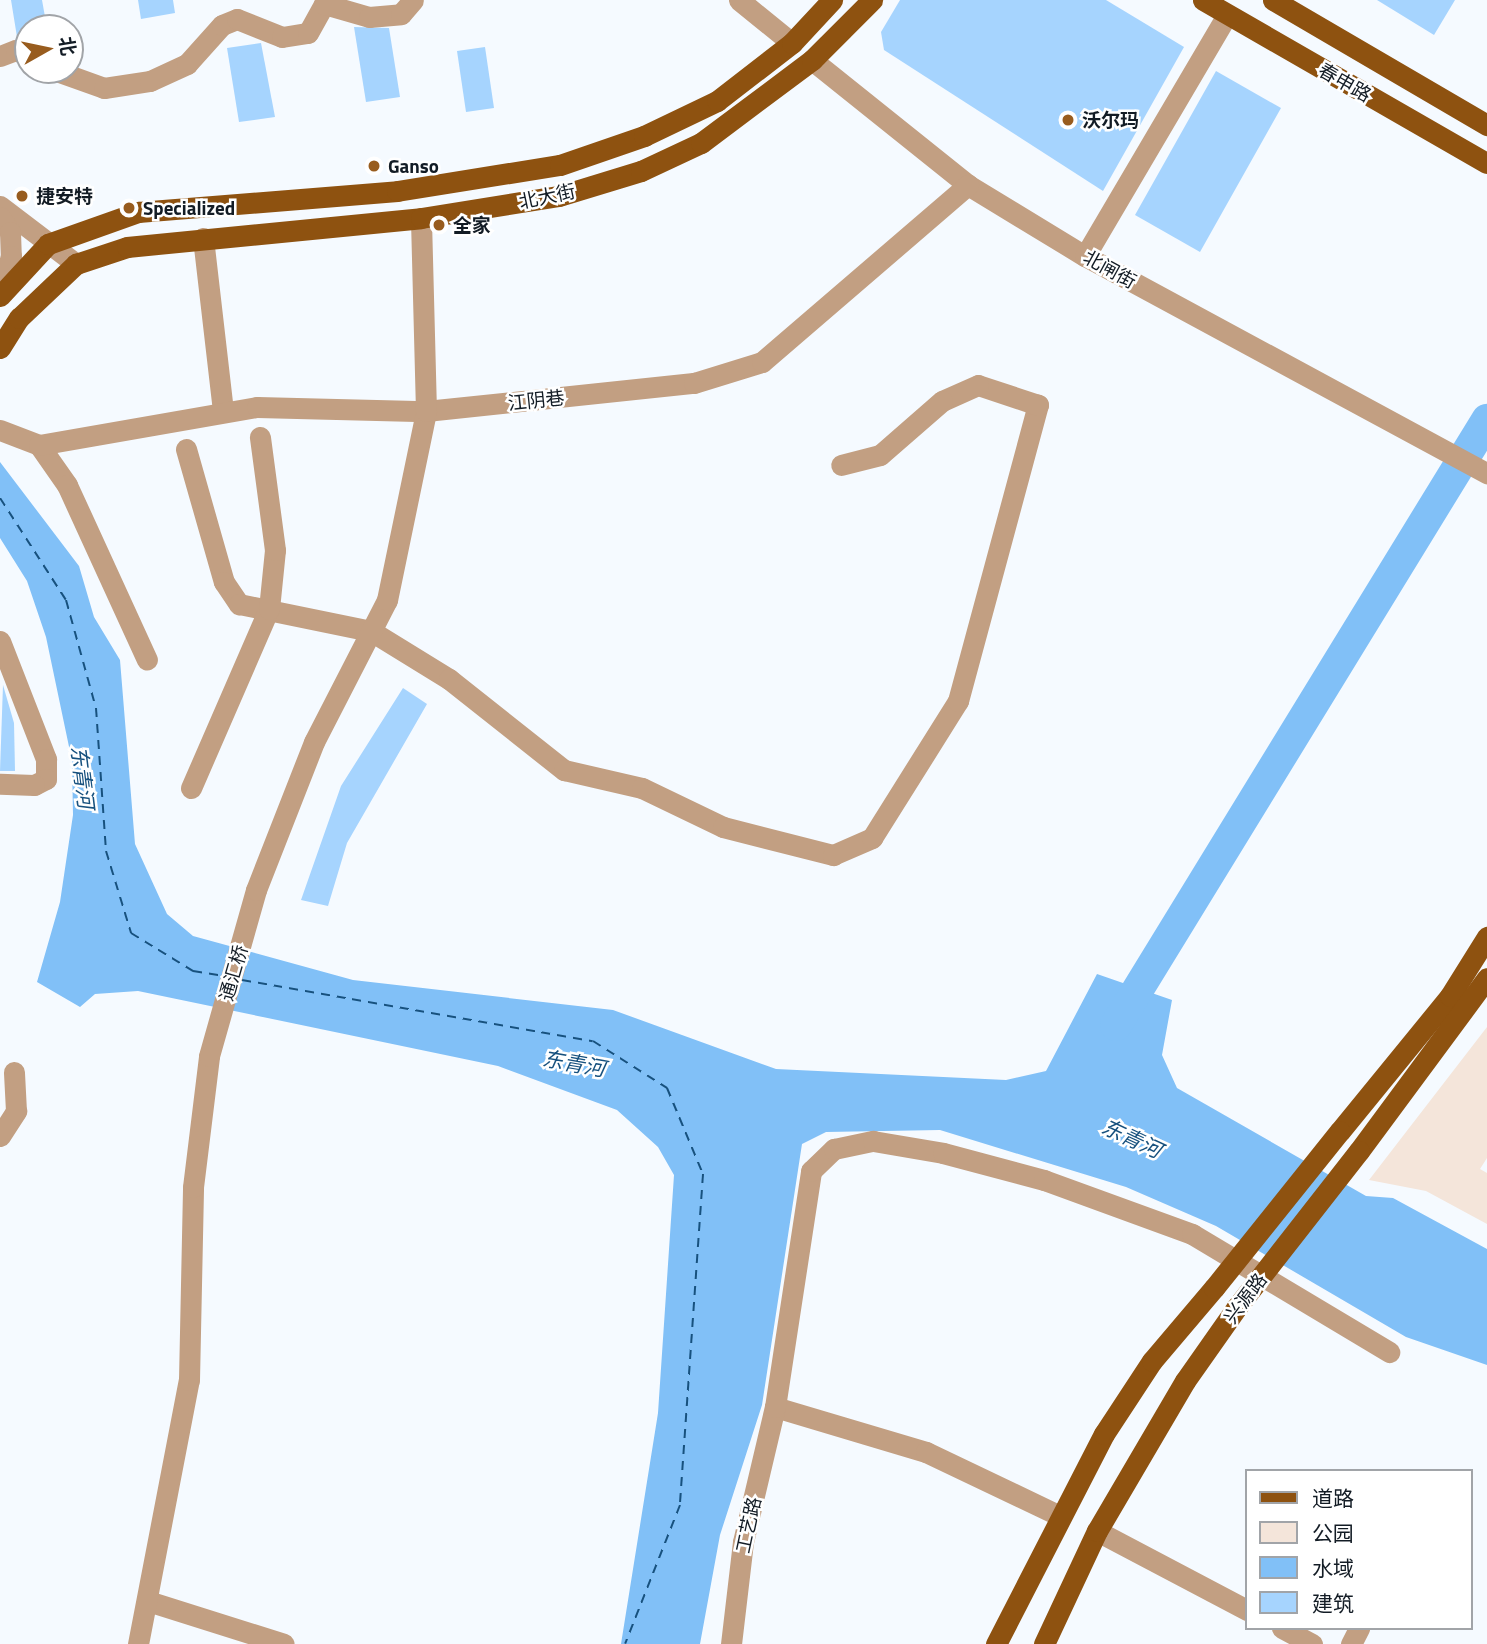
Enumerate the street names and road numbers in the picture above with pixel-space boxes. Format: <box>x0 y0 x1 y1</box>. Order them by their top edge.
street label: 春申路 <box>1315 58 1375 106</box>
street label: 北大街 <box>517 179 577 213</box>
street label: 北闸街 <box>1080 245 1140 293</box>
street label: 江阴巷 <box>506 386 566 414</box>
street label: 通汇桥 <box>214 942 252 1004</box>
street label: 兴源路 <box>1219 1268 1271 1328</box>
street label: 工艺路 <box>731 1495 765 1555</box>

